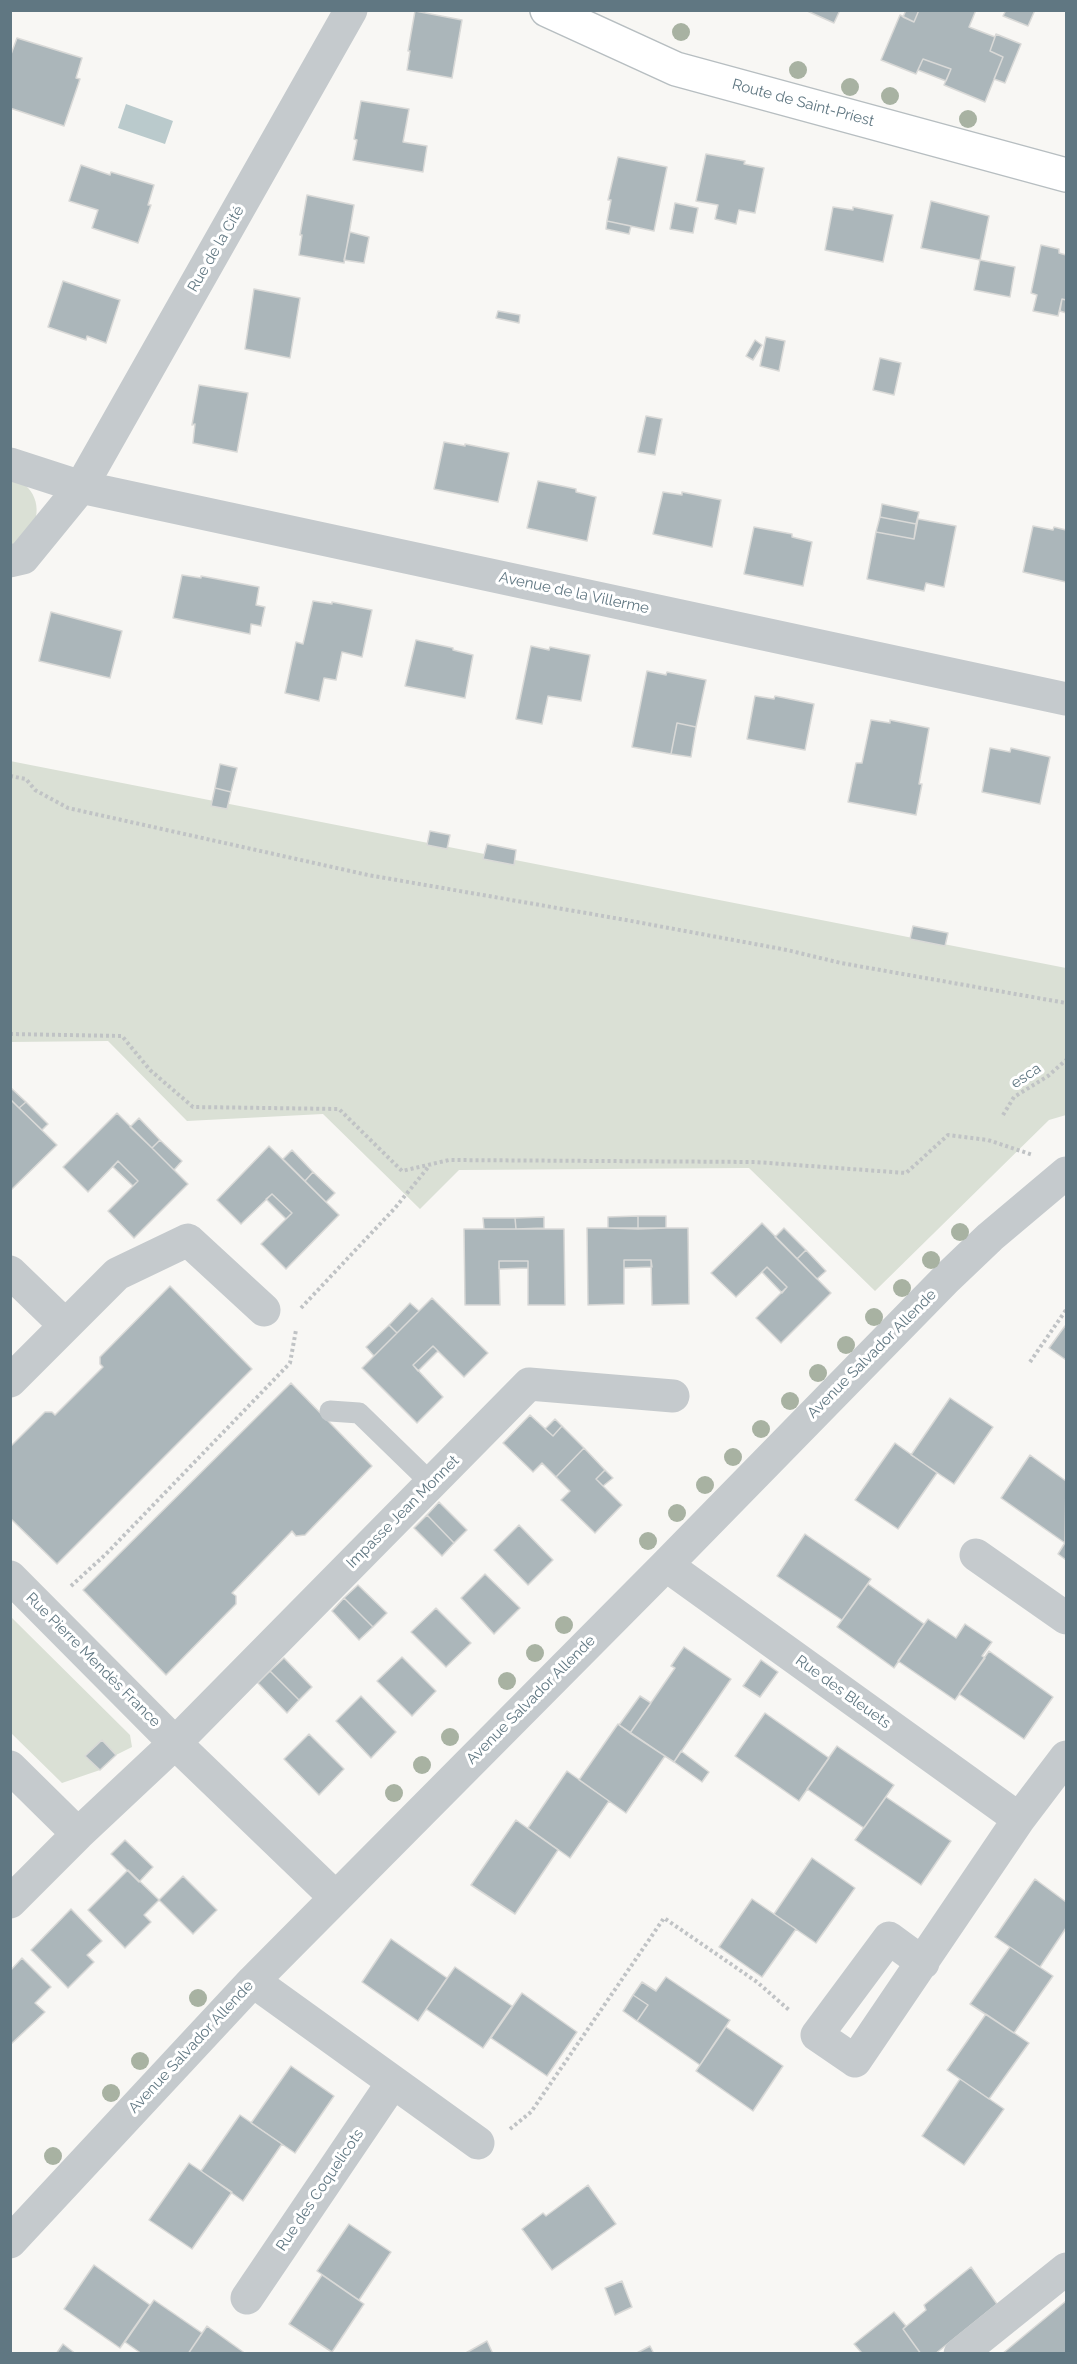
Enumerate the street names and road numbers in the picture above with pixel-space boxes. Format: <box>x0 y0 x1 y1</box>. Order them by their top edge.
street label: Route de Saint-Priest <box>730 75 876 131</box>
street label: Rue de la Cité <box>184 203 248 295</box>
street label: Avenue de la Villerme <box>497 568 651 618</box>
street label: esca <box>1008 1059 1044 1093</box>
street label: Avenue Salvador Allende <box>804 1286 940 1422</box>
street label: Impasse Jean Monnet <box>343 1452 463 1572</box>
street label: Rue Pierre Mendès France <box>22 1589 164 1731</box>
street label: Avenue Salvador Allende <box>463 1632 599 1768</box>
street label: Rue des Bleuets <box>792 1651 894 1733</box>
street label: Avenue Salvador Allende <box>125 1977 257 2117</box>
street label: Rue des Coquelicots <box>273 2126 367 2254</box>

